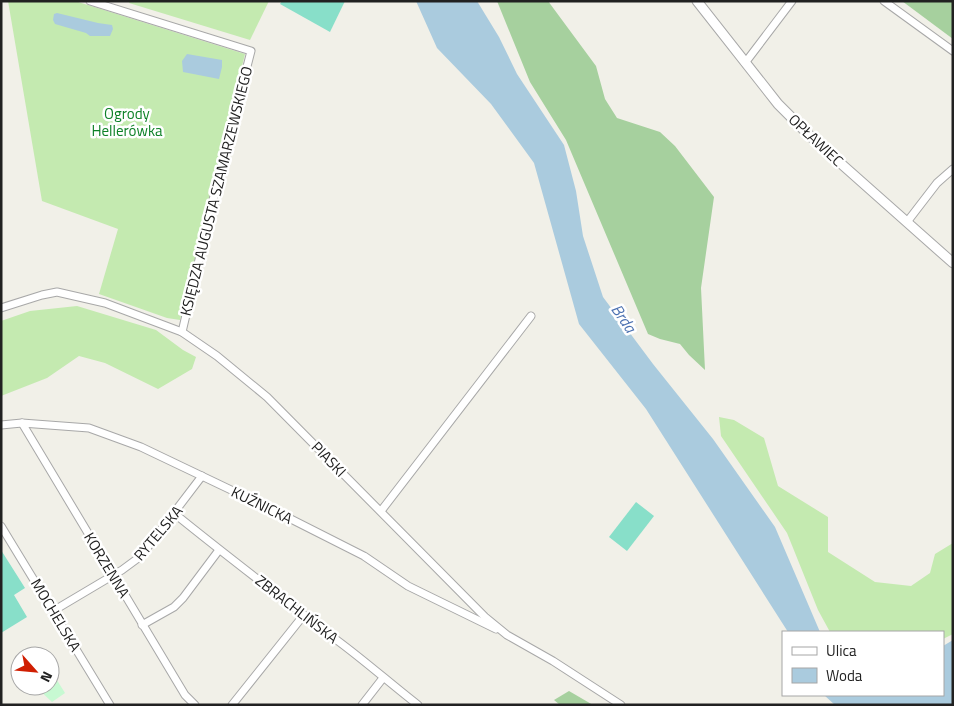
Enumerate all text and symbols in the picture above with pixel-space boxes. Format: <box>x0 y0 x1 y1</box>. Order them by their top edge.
street label: KSIĘDZA AUGUSTA SZAMARZEWSKIEGO <box>174 64 258 318</box>
park label: Ogrody Hellerówka <box>91 102 163 142</box>
street label: OPŁAWIEC <box>783 108 849 172</box>
water label: Brda <box>606 299 643 338</box>
street label: PIASKI <box>306 436 352 482</box>
street label: KUŹNICKA <box>227 480 297 530</box>
street label: RYTELSKA <box>128 500 188 566</box>
street label: KORZENNA <box>78 528 136 602</box>
street label: ZBRACHLIŃSKA <box>250 569 344 649</box>
street label: MOCHELSKA <box>25 574 87 656</box>
legend <box>782 631 944 696</box>
text: Ulica <box>826 639 857 662</box>
north arrow <box>10 646 60 696</box>
text: Woda <box>826 664 863 687</box>
text: N <box>35 668 59 686</box>

